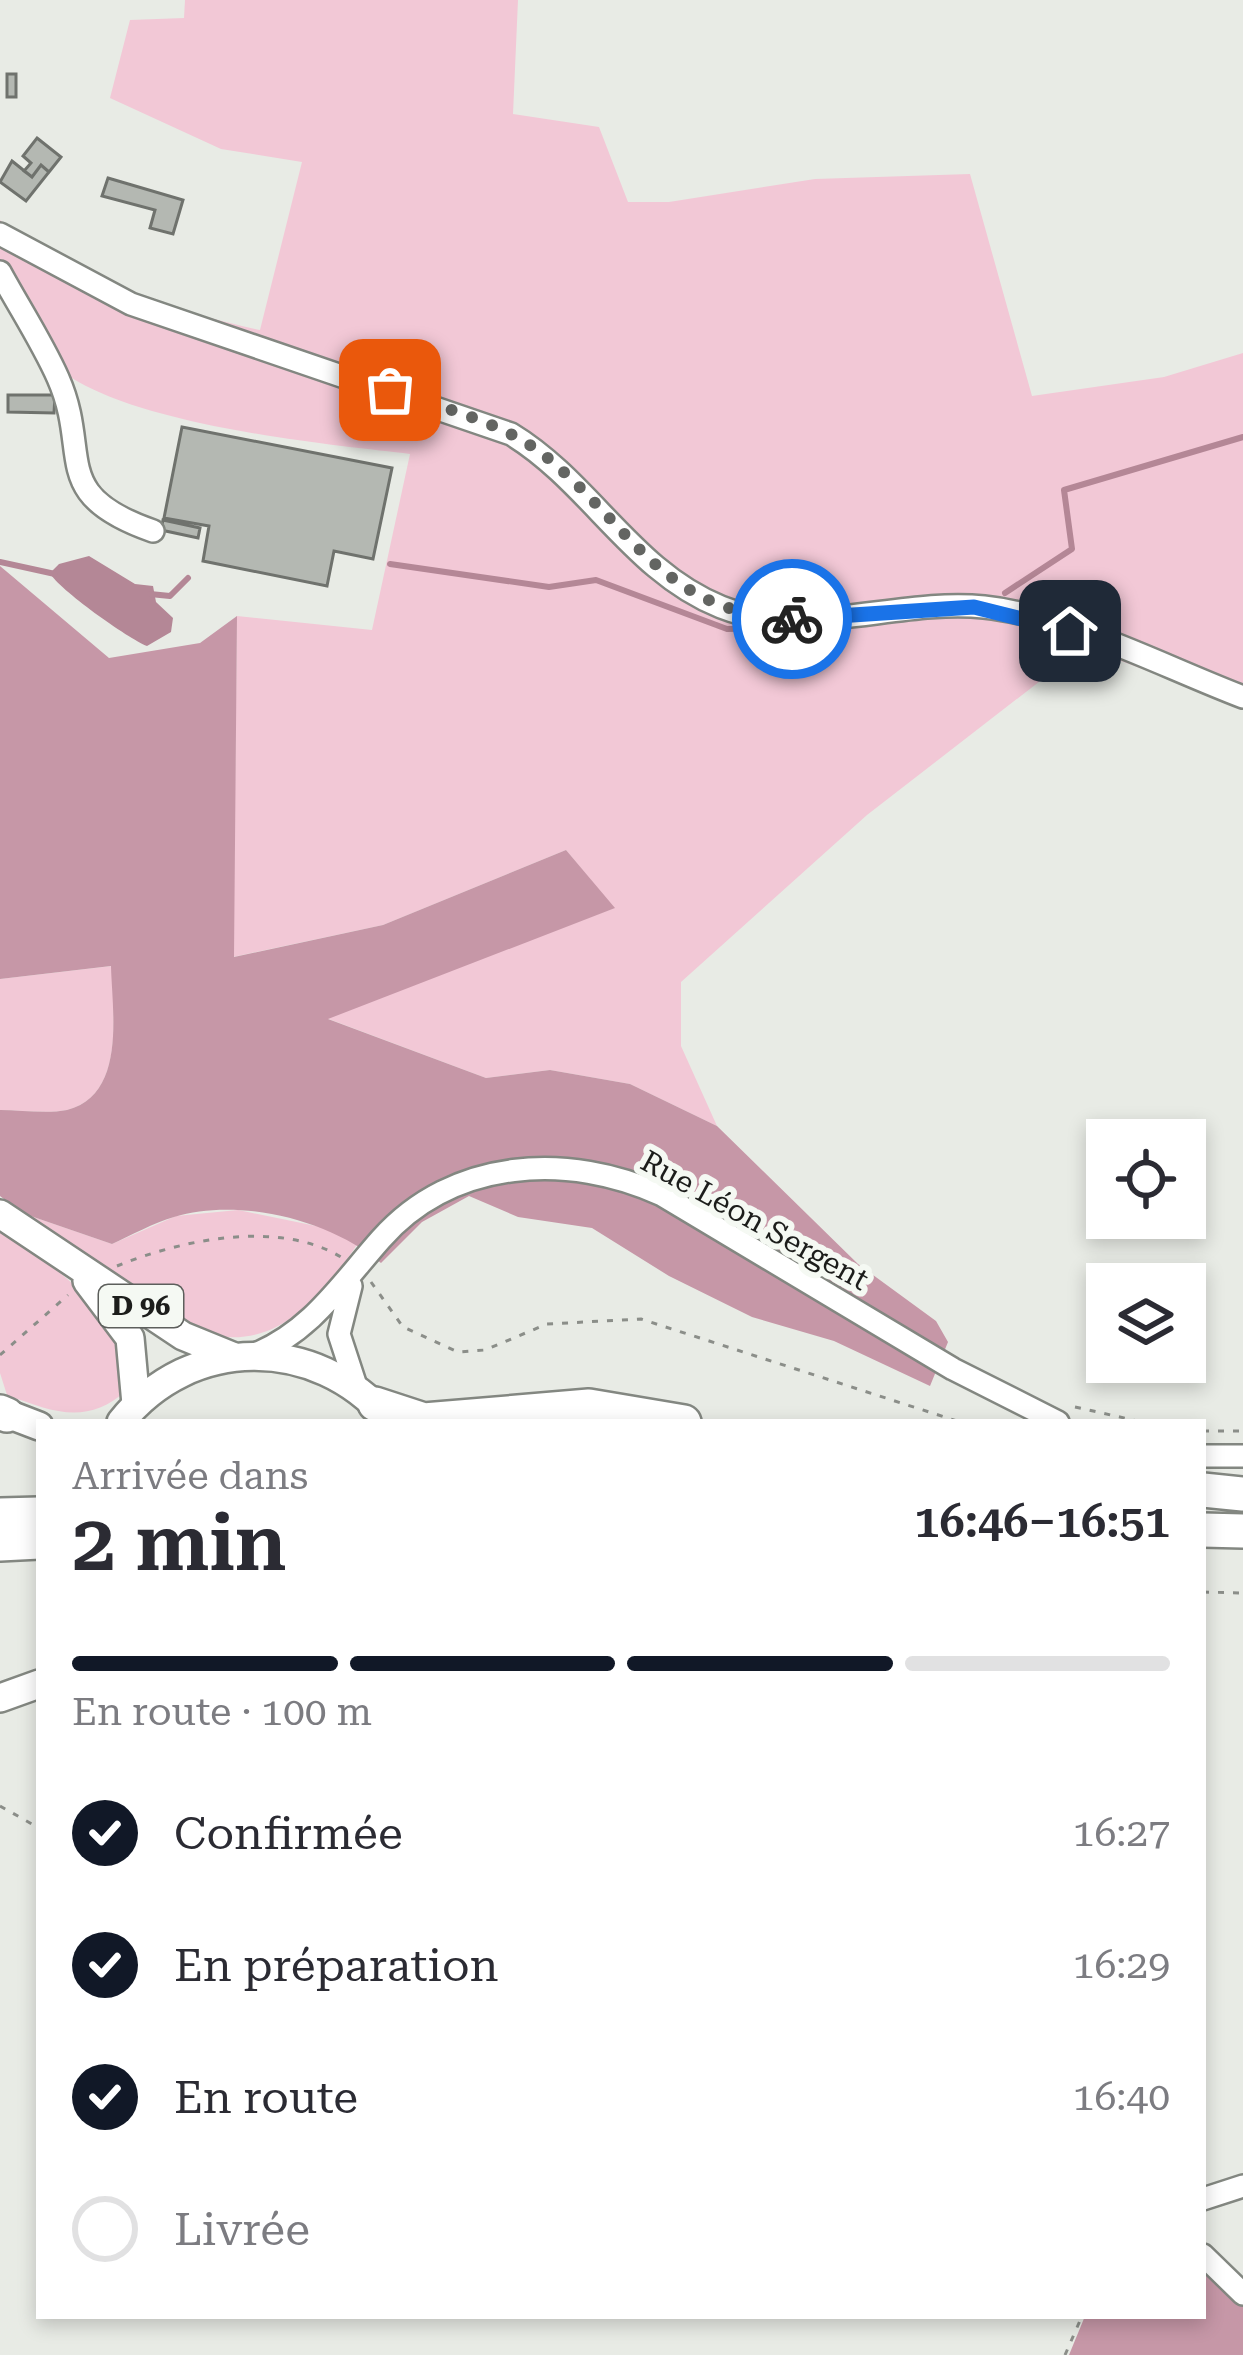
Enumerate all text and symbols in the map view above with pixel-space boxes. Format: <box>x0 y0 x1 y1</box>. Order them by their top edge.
pin <box>339 339 441 441</box>
icon: bag <box>357 357 423 423</box>
courier <box>732 559 852 679</box>
pin <box>1019 580 1121 682</box>
icon: bike <box>759 586 825 652</box>
icon: home <box>1037 598 1103 664</box>
map controls <box>1086 1119 1206 1383</box>
button: locate <box>1086 1119 1206 1239</box>
street label: Rue Léon Sergent <box>635 1143 875 1297</box>
button: layers <box>1086 1263 1206 1383</box>
road number: D 96 <box>99 1285 183 1327</box>
text: Arrivée dans <box>72 1453 308 1499</box>
text: 16:46–16:51 <box>914 1495 1170 1548</box>
text: 2 min <box>72 1498 287 1589</box>
text: En route · 100 m <box>72 1689 372 1735</box>
icon: check <box>72 1800 138 1866</box>
text: Confirmée <box>174 1807 403 1860</box>
text: 16:27 <box>1073 1810 1170 1856</box>
icon: check <box>72 1932 138 1998</box>
text: En préparation <box>174 1939 499 1992</box>
text: 16:29 <box>1073 1942 1170 1988</box>
icon: check <box>72 2064 138 2130</box>
text: En route <box>174 2071 358 2124</box>
text: 16:40 <box>1073 2074 1170 2120</box>
text: Livrée <box>174 2203 310 2256</box>

